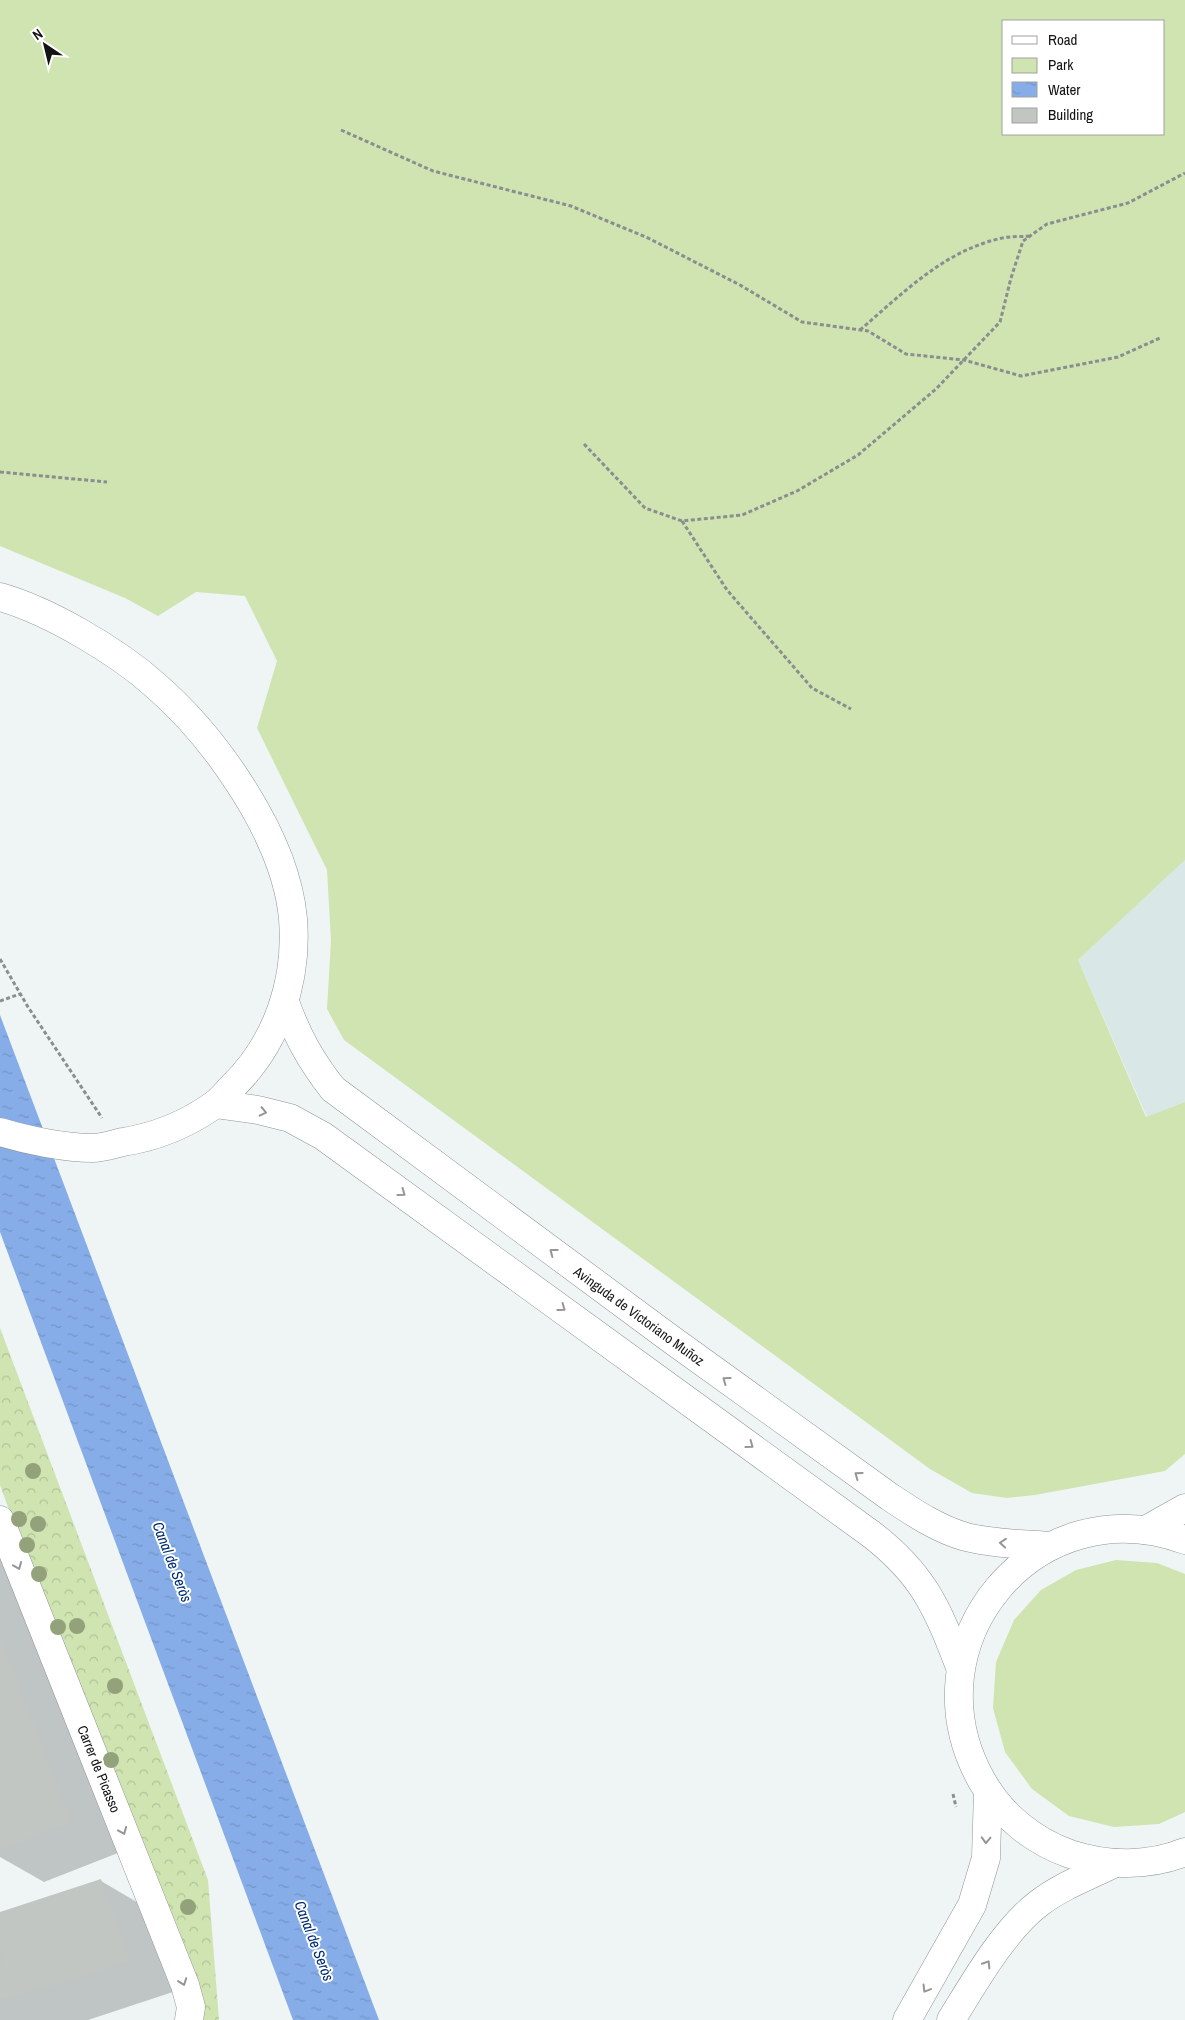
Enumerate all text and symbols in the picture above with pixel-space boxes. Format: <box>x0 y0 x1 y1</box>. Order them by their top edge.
north arrow <box>20 20 70 70</box>
legend <box>1002 20 1165 135</box>
text: N <box>29 25 46 44</box>
text: Road <box>1048 29 1077 50</box>
text: Park <box>1048 54 1074 75</box>
text: Water <box>1048 79 1080 100</box>
text: Building <box>1048 104 1093 125</box>
one-way arrow <box>258 1106 267 1116</box>
one-way arrow <box>396 1187 405 1195</box>
one-way arrow <box>550 1250 559 1258</box>
street label: Avinguda de Victoriano Muñoz <box>569 1262 708 1370</box>
one-way arrow <box>556 1303 565 1311</box>
one-way arrow <box>723 1377 732 1385</box>
one-way arrow <box>744 1439 754 1448</box>
one-way arrow <box>855 1472 864 1480</box>
water label: Canal de Seròs <box>147 1518 197 1605</box>
one-way arrow <box>999 1537 1007 1548</box>
one-way arrow <box>12 1561 22 1570</box>
street label: Carrer de Picasso <box>73 1723 125 1815</box>
one-way arrow <box>118 1826 128 1834</box>
one-way arrow <box>981 1836 991 1844</box>
water label: Canal de Seròs <box>289 1897 339 1984</box>
one-way arrow <box>981 1961 991 1970</box>
one-way arrow <box>177 1977 187 1985</box>
one-way arrow <box>922 1983 932 1992</box>

